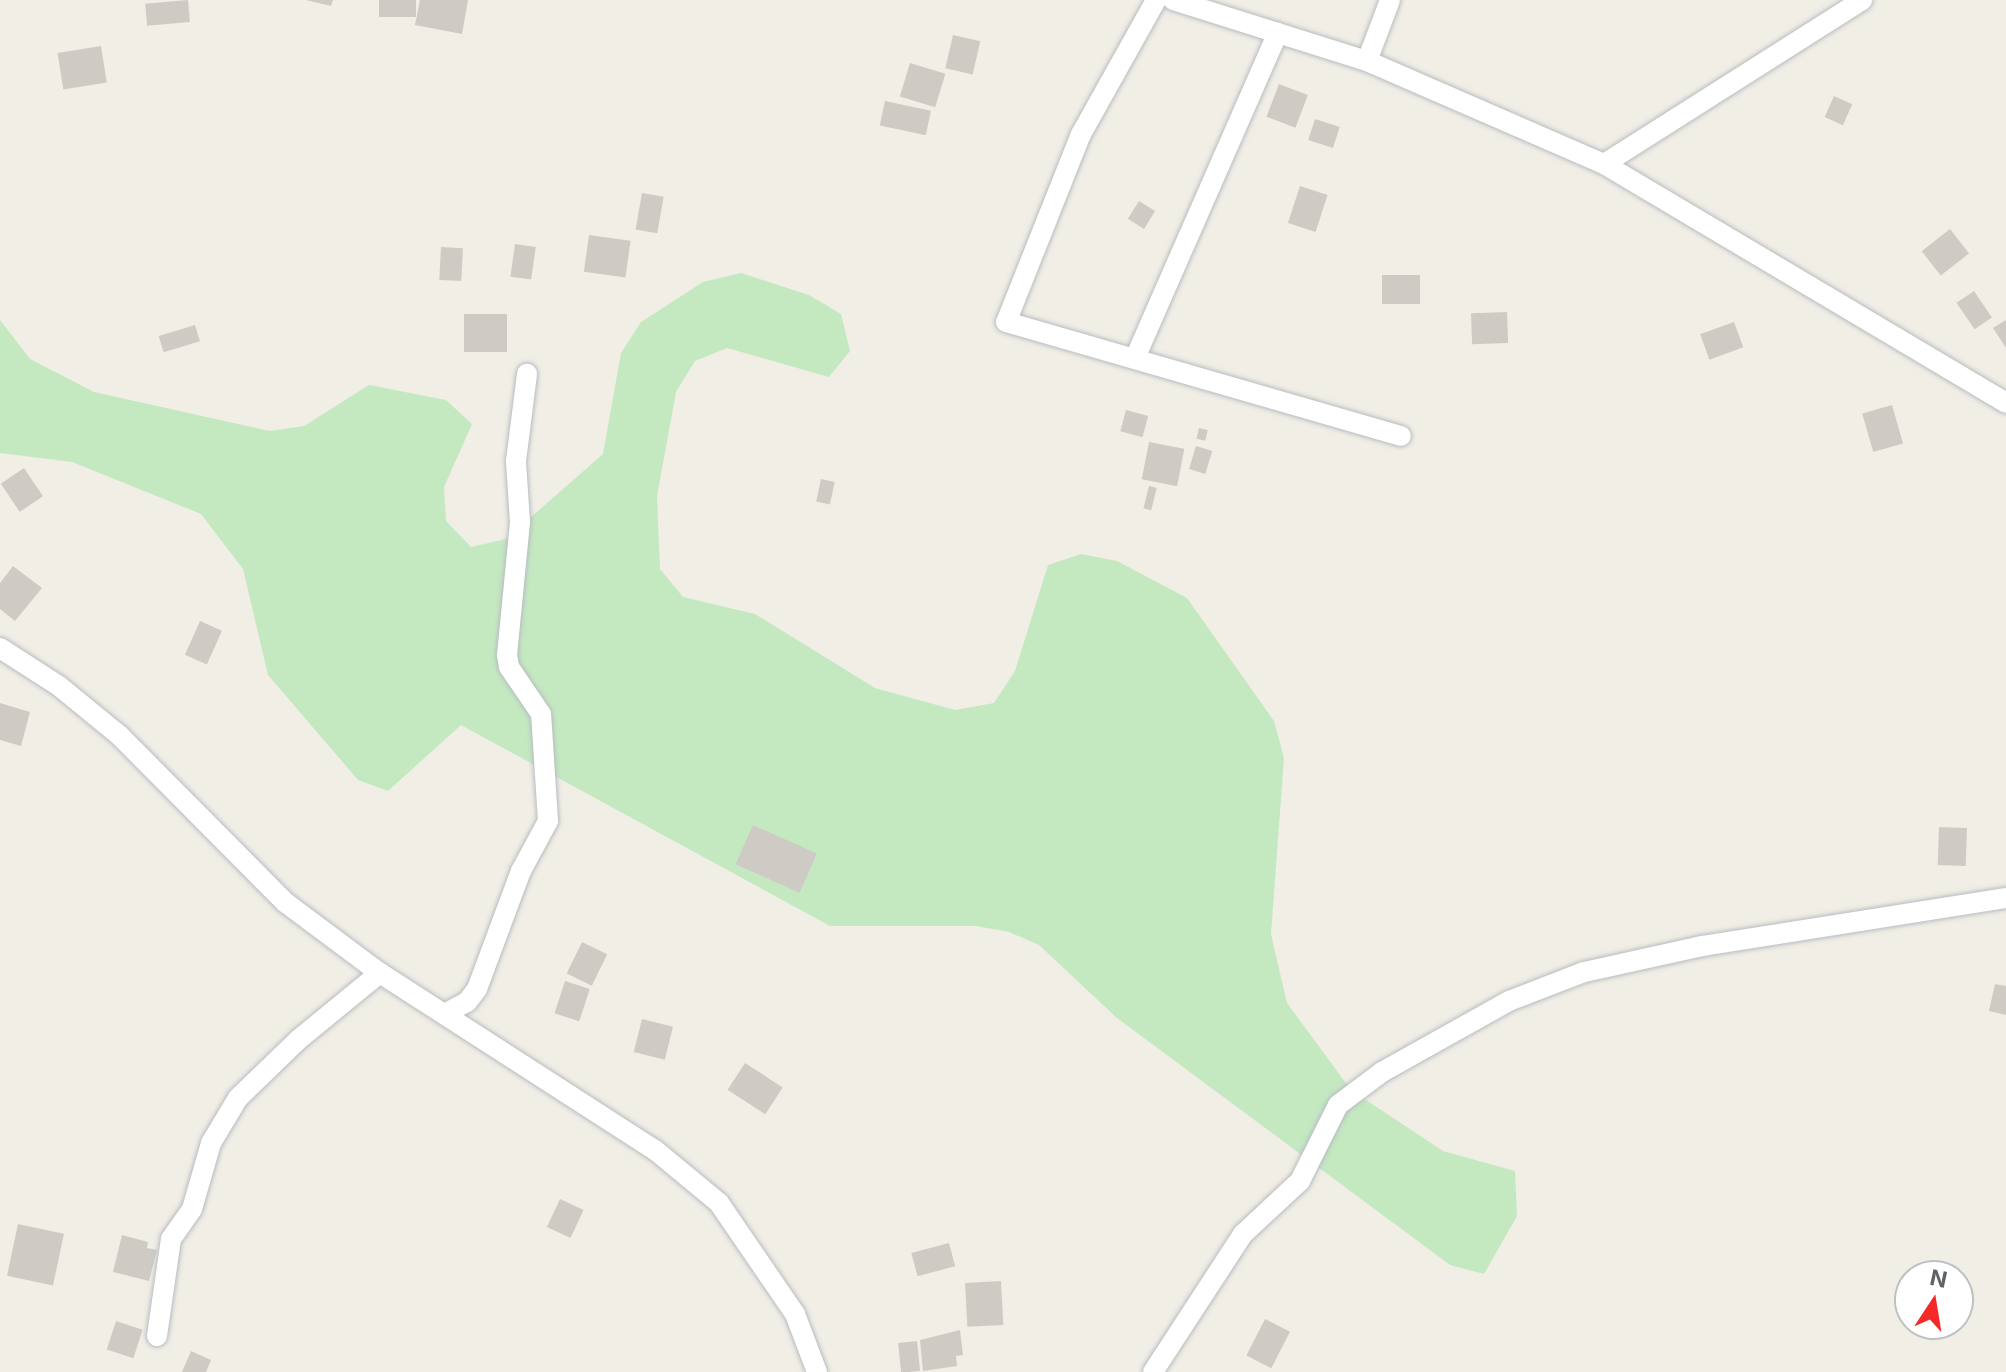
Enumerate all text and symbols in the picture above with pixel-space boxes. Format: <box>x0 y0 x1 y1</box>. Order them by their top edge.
north arrow <box>1894 1260 1974 1340</box>
text: N <box>1928 1264 1949 1293</box>

